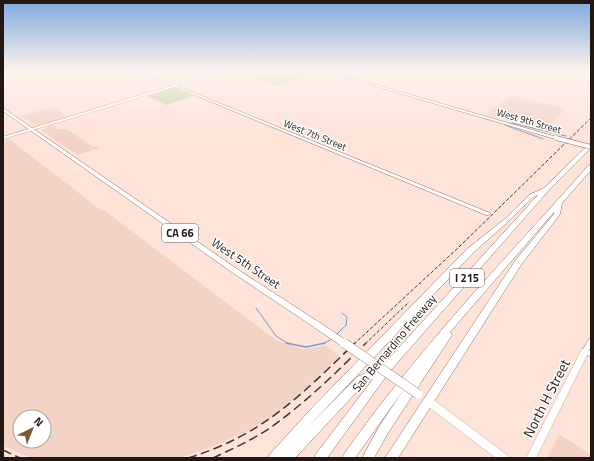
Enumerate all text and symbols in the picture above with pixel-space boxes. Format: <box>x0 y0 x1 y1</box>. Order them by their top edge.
street label: West 9th Street <box>495 105 564 138</box>
street label: West 7th Street <box>281 116 349 155</box>
road number: CA 66 <box>162 224 198 242</box>
street label: West 5th Street <box>208 233 285 294</box>
road number: I 215 <box>450 269 484 287</box>
street label: San Bernardino Freeway <box>347 290 441 396</box>
street label: North H Street <box>517 355 575 441</box>
north arrow <box>12 409 52 449</box>
text: N <box>31 413 47 430</box>

